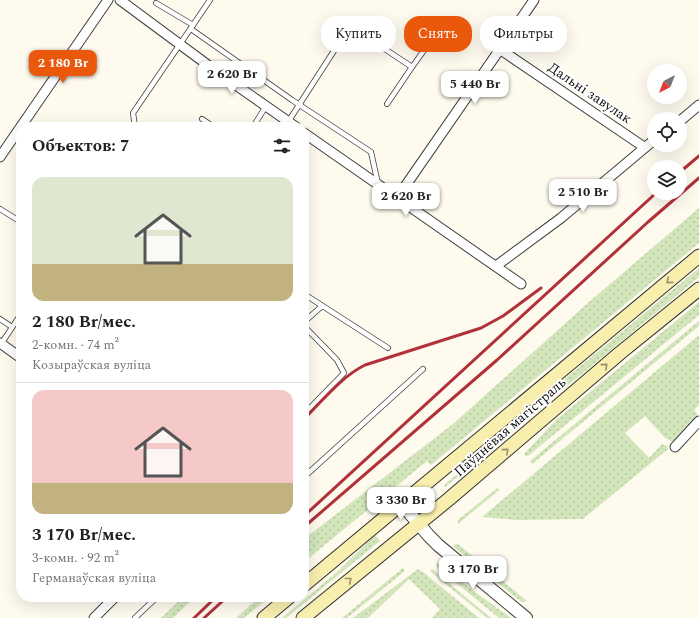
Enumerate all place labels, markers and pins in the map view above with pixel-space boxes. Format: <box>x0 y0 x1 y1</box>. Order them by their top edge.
pin: 2 180 Br <box>22 50 104 84</box>
pin: 2 620 Br <box>191 61 273 95</box>
pin: 5 440 Br <box>434 71 516 105</box>
pin: 2 510 Br <box>542 179 624 213</box>
pin: 2 620 Br <box>365 183 447 217</box>
pin: 3 330 Br <box>360 487 442 521</box>
pin: 3 170 Br <box>432 556 514 590</box>

